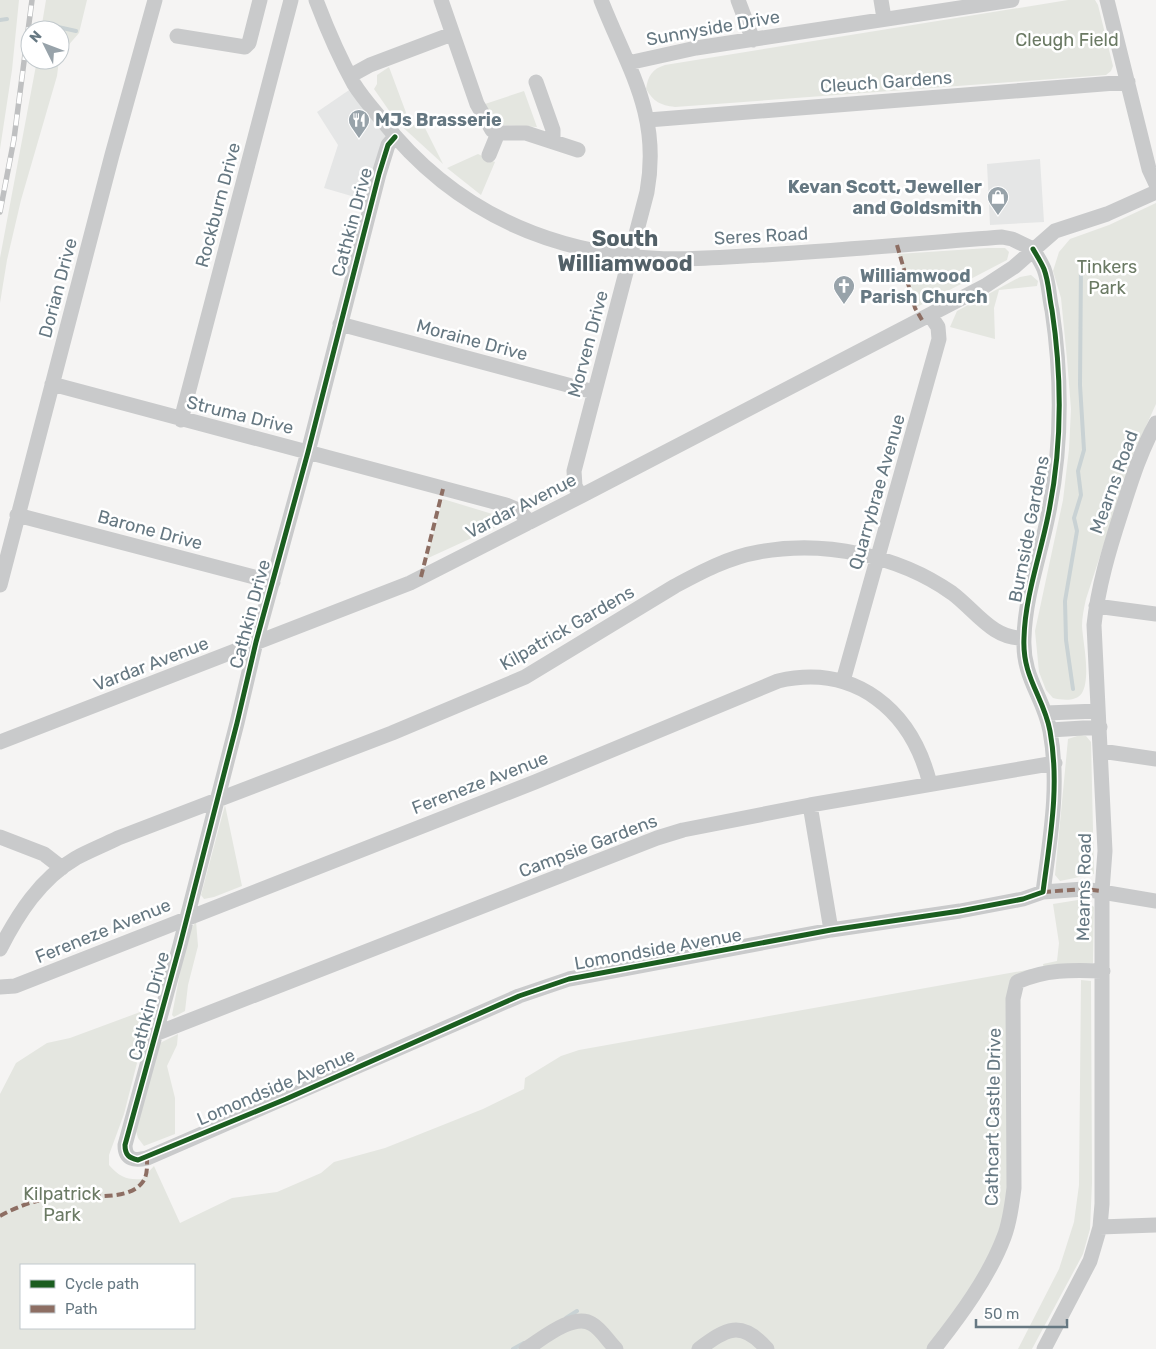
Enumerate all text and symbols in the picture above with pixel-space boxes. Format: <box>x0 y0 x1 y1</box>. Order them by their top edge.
street label: Sunnyside Drive <box>644 5 782 51</box>
north arrow <box>20 20 70 70</box>
text: N <box>26 27 45 46</box>
park label: Cleugh Field <box>1015 29 1119 51</box>
street label: Cleuch Gardens <box>819 66 953 98</box>
restaurant icon: MJs Brasserie <box>347 108 371 139</box>
place label: MJs Brasserie <box>375 109 502 131</box>
street label: Rockburn Drive <box>191 140 245 270</box>
street label: Cathkin Drive <box>327 165 377 279</box>
place label: Kevan Scott, Jeweller and Goldsmith <box>788 176 982 219</box>
shop icon: Kevan Scott, Jeweller and Goldsmith <box>986 185 1010 216</box>
street label: Seres Road <box>713 223 809 249</box>
district label: South Williamwood <box>557 225 693 277</box>
street label: Dorian Drive <box>34 236 82 340</box>
park label: Tinkers Park <box>1077 256 1137 299</box>
place label: Williamwood Parish Church <box>860 265 988 308</box>
church icon: Williamwood Parish Church <box>832 274 856 305</box>
street label: Morven Drive <box>563 288 613 400</box>
street label: Moraine Drive <box>414 315 530 365</box>
street label: Struma Drive <box>184 391 296 439</box>
street label: Quarrybrae Avenue <box>844 412 910 572</box>
street label: Mearns Road <box>1085 427 1143 537</box>
street label: Burnside Gardens <box>1004 454 1054 604</box>
street label: Vardar Avenue <box>462 469 580 543</box>
street label: Barone Drive <box>95 505 205 555</box>
street label: Cathkin Drive <box>225 557 275 671</box>
street label: Kilpatrick Gardens <box>496 581 638 675</box>
street label: Vardar Avenue <box>90 632 212 696</box>
street label: Fereneze Avenue <box>409 747 551 819</box>
street label: Campsie Gardens <box>516 809 660 883</box>
street label: Mearns Road <box>1072 833 1096 941</box>
street label: Fereneze Avenue <box>32 894 174 968</box>
street label: Lomondside Avenue <box>573 923 743 975</box>
street label: Cathkin Drive <box>124 949 174 1063</box>
street label: Cathcart Castle Drive <box>980 1028 1006 1206</box>
street label: Lomondside Avenue <box>194 1044 358 1130</box>
park label: Kilpatrick Park <box>23 1183 101 1226</box>
legend <box>20 1264 195 1329</box>
text: Cycle path <box>65 1275 139 1293</box>
scale bar <box>976 1296 1067 1328</box>
text: Path <box>65 1300 98 1318</box>
text: 50 m <box>984 1305 1019 1323</box>

